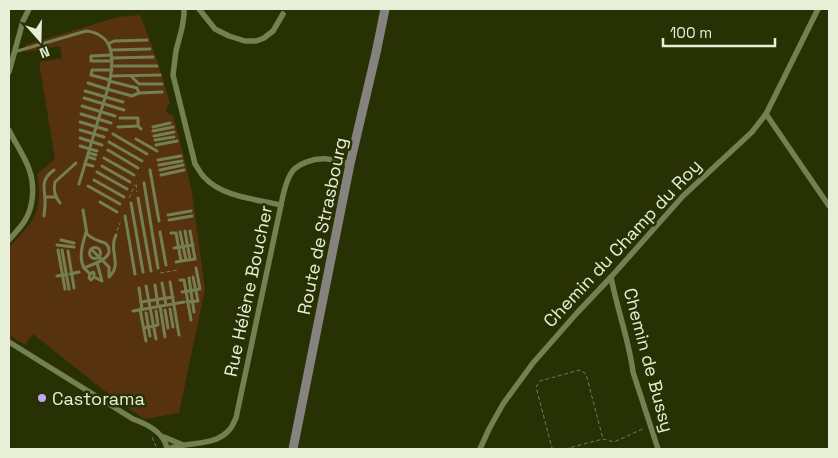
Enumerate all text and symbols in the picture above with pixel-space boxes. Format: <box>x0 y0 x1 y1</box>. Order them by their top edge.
north arrow <box>15 15 65 65</box>
scale bar <box>663 15 776 47</box>
text: 100 m <box>670 23 712 42</box>
text: N <box>37 42 52 62</box>
street label: Route de Strasbourg <box>292 135 352 317</box>
street label: Chemin du Champ du Roy <box>538 154 706 332</box>
street label: Rue Hélène Boucher <box>219 203 277 379</box>
street label: Chemin de Bussy <box>619 285 679 435</box>
place label: Castorama <box>52 387 145 410</box>
marker: Castorama <box>36 392 48 404</box>

